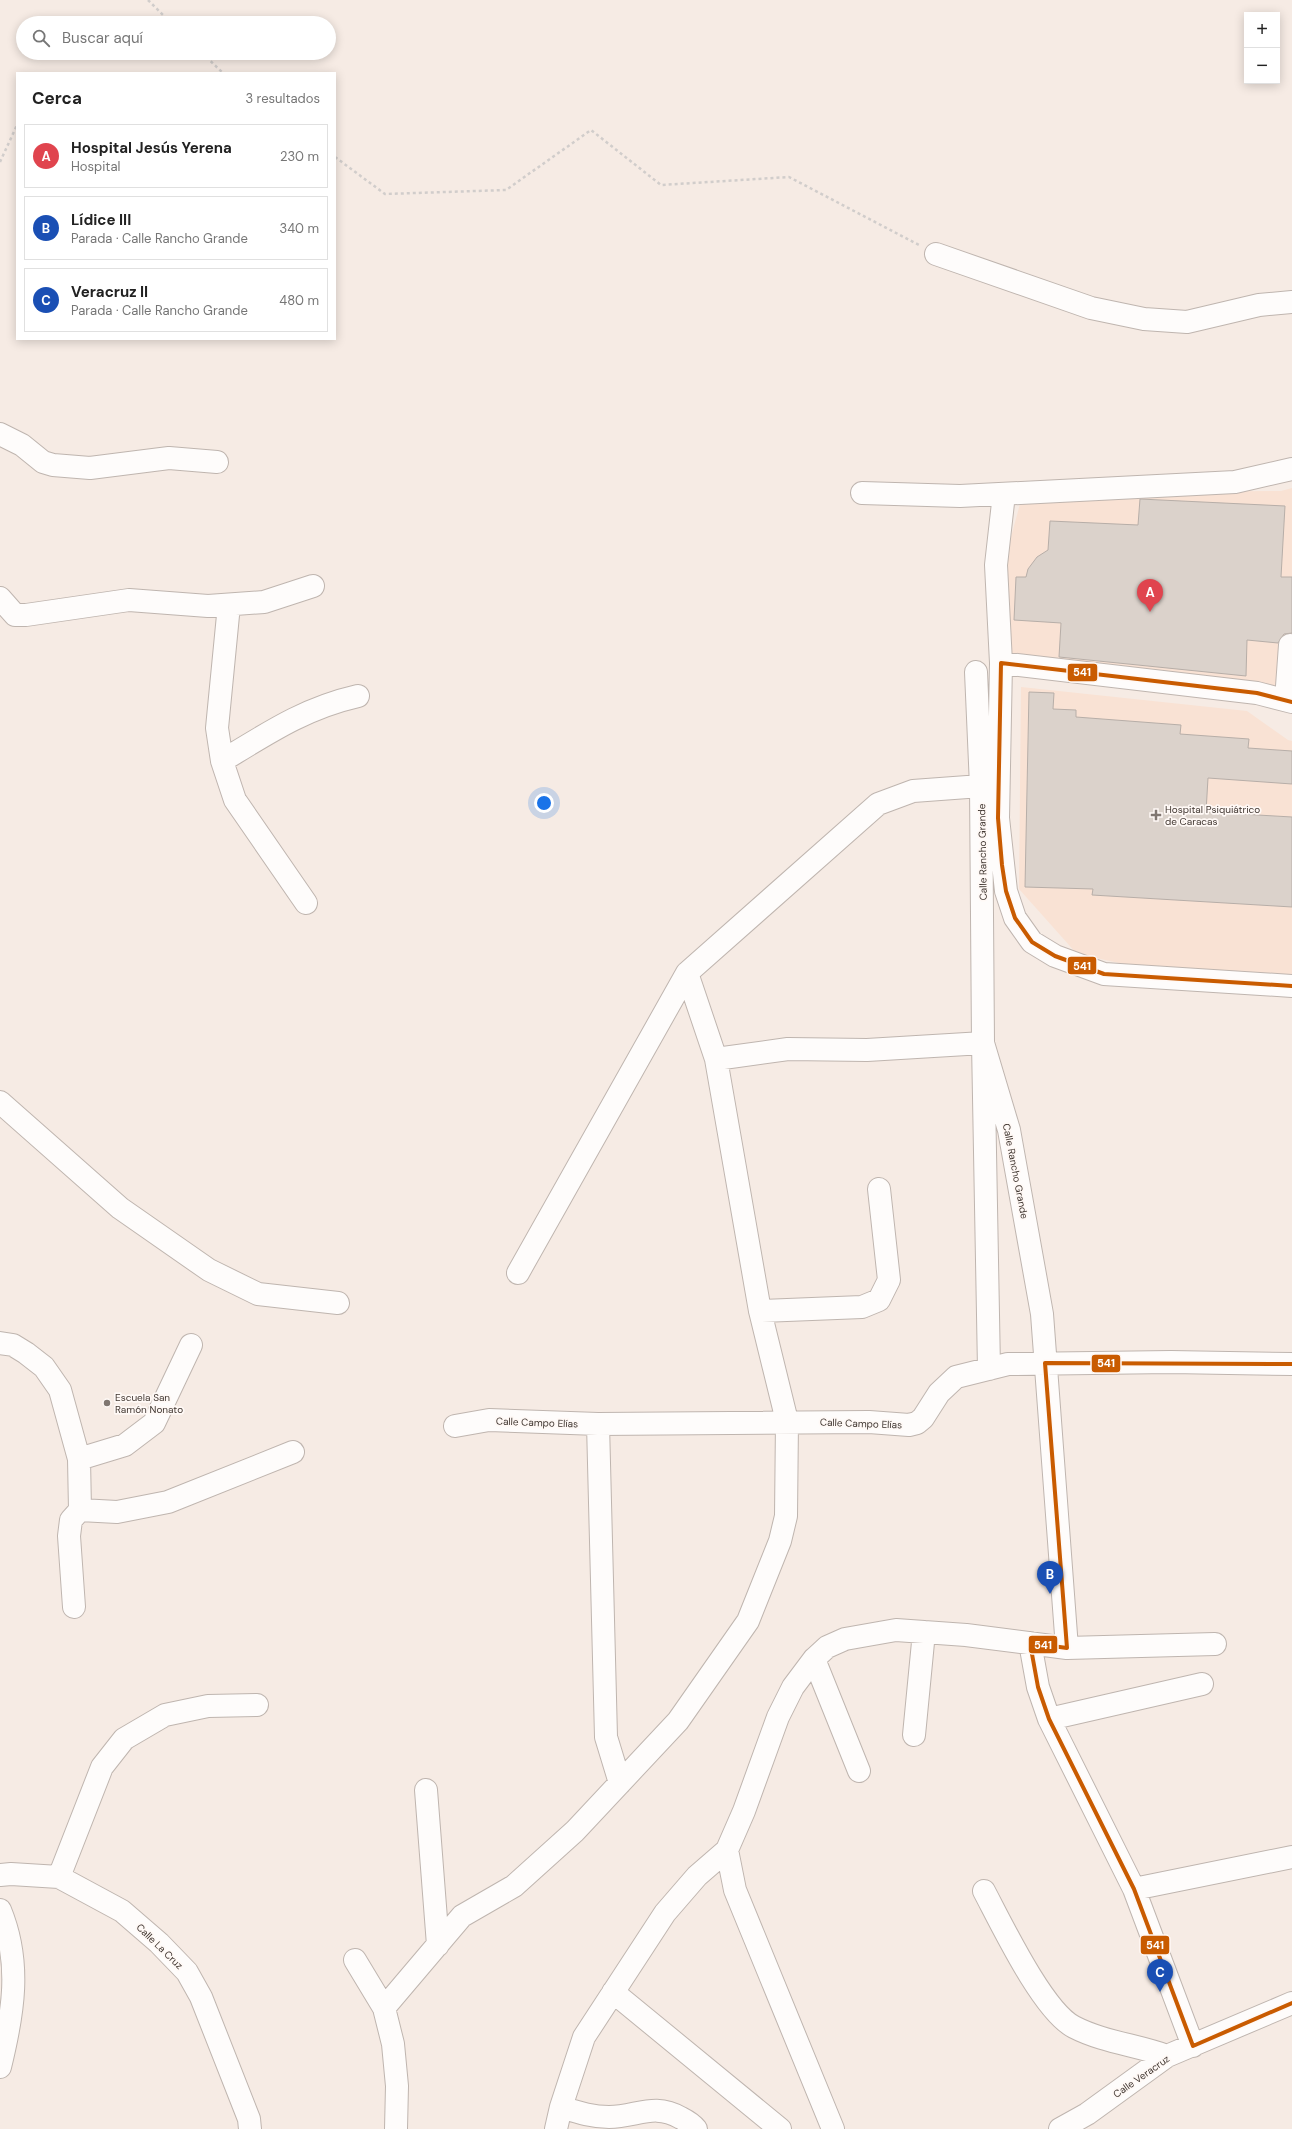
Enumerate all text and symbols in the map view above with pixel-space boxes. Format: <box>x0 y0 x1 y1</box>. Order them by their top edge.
map controls <box>1244 12 1280 84</box>
button: + <box>1244 12 1280 48</box>
search box <box>16 16 336 60</box>
icon: search <box>30 27 52 49</box>
text: Buscar aquí <box>62 28 143 48</box>
button: − <box>1244 48 1280 84</box>
text: Cerca <box>32 87 82 109</box>
text: 3 resultados <box>245 90 320 107</box>
text: Hospital Jesús Yerena <box>71 138 232 158</box>
text: A <box>41 148 51 165</box>
text: 230 m <box>280 148 319 165</box>
text: Hospital <box>71 158 120 175</box>
text: Lídice III <box>71 210 131 230</box>
text: B <box>42 220 50 237</box>
text: 340 m <box>279 220 319 237</box>
text: Parada · Calle Rancho Grande <box>71 230 248 247</box>
text: Veracruz II <box>71 282 148 302</box>
text: C <box>41 292 51 309</box>
text: 480 m <box>279 292 319 309</box>
text: Parada · Calle Rancho Grande <box>71 302 248 319</box>
pin: A <box>1137 579 1163 612</box>
line badge: 541 <box>1067 663 1098 682</box>
text: 541 <box>1073 665 1091 679</box>
your location <box>534 793 554 813</box>
street label: Calle Rancho Grande <box>975 803 990 901</box>
place label: Hospital Psiquiátrico de Caracas <box>1165 803 1260 828</box>
marker: Hospital Psiquiátrico de Caracas <box>1150 809 1162 821</box>
line badge: 541 <box>1067 956 1097 975</box>
text: 541 <box>1073 959 1091 973</box>
street label: Calle Rancho Grande <box>1000 1122 1031 1220</box>
line badge: 541 <box>1091 1354 1121 1373</box>
text: 541 <box>1097 1356 1115 1370</box>
place label: Escuela San Ramón Nonato <box>115 1391 183 1416</box>
marker: Escuela San Ramón Nonato <box>102 1398 112 1408</box>
street label: Calle Campo Elías <box>496 1415 578 1430</box>
street label: Calle Campo Elías <box>820 1416 902 1431</box>
pin: B <box>1037 1561 1063 1594</box>
line badge: 541 <box>1028 1635 1058 1654</box>
text: 541 <box>1034 1638 1052 1652</box>
street label: Calle La Cruz <box>134 1921 186 1972</box>
line badge: 541 <box>1140 1935 1170 1955</box>
text: 541 <box>1146 1938 1164 1952</box>
pin: C <box>1147 1959 1173 1992</box>
street label: Calle Veracruz <box>1111 2052 1172 2101</box>

